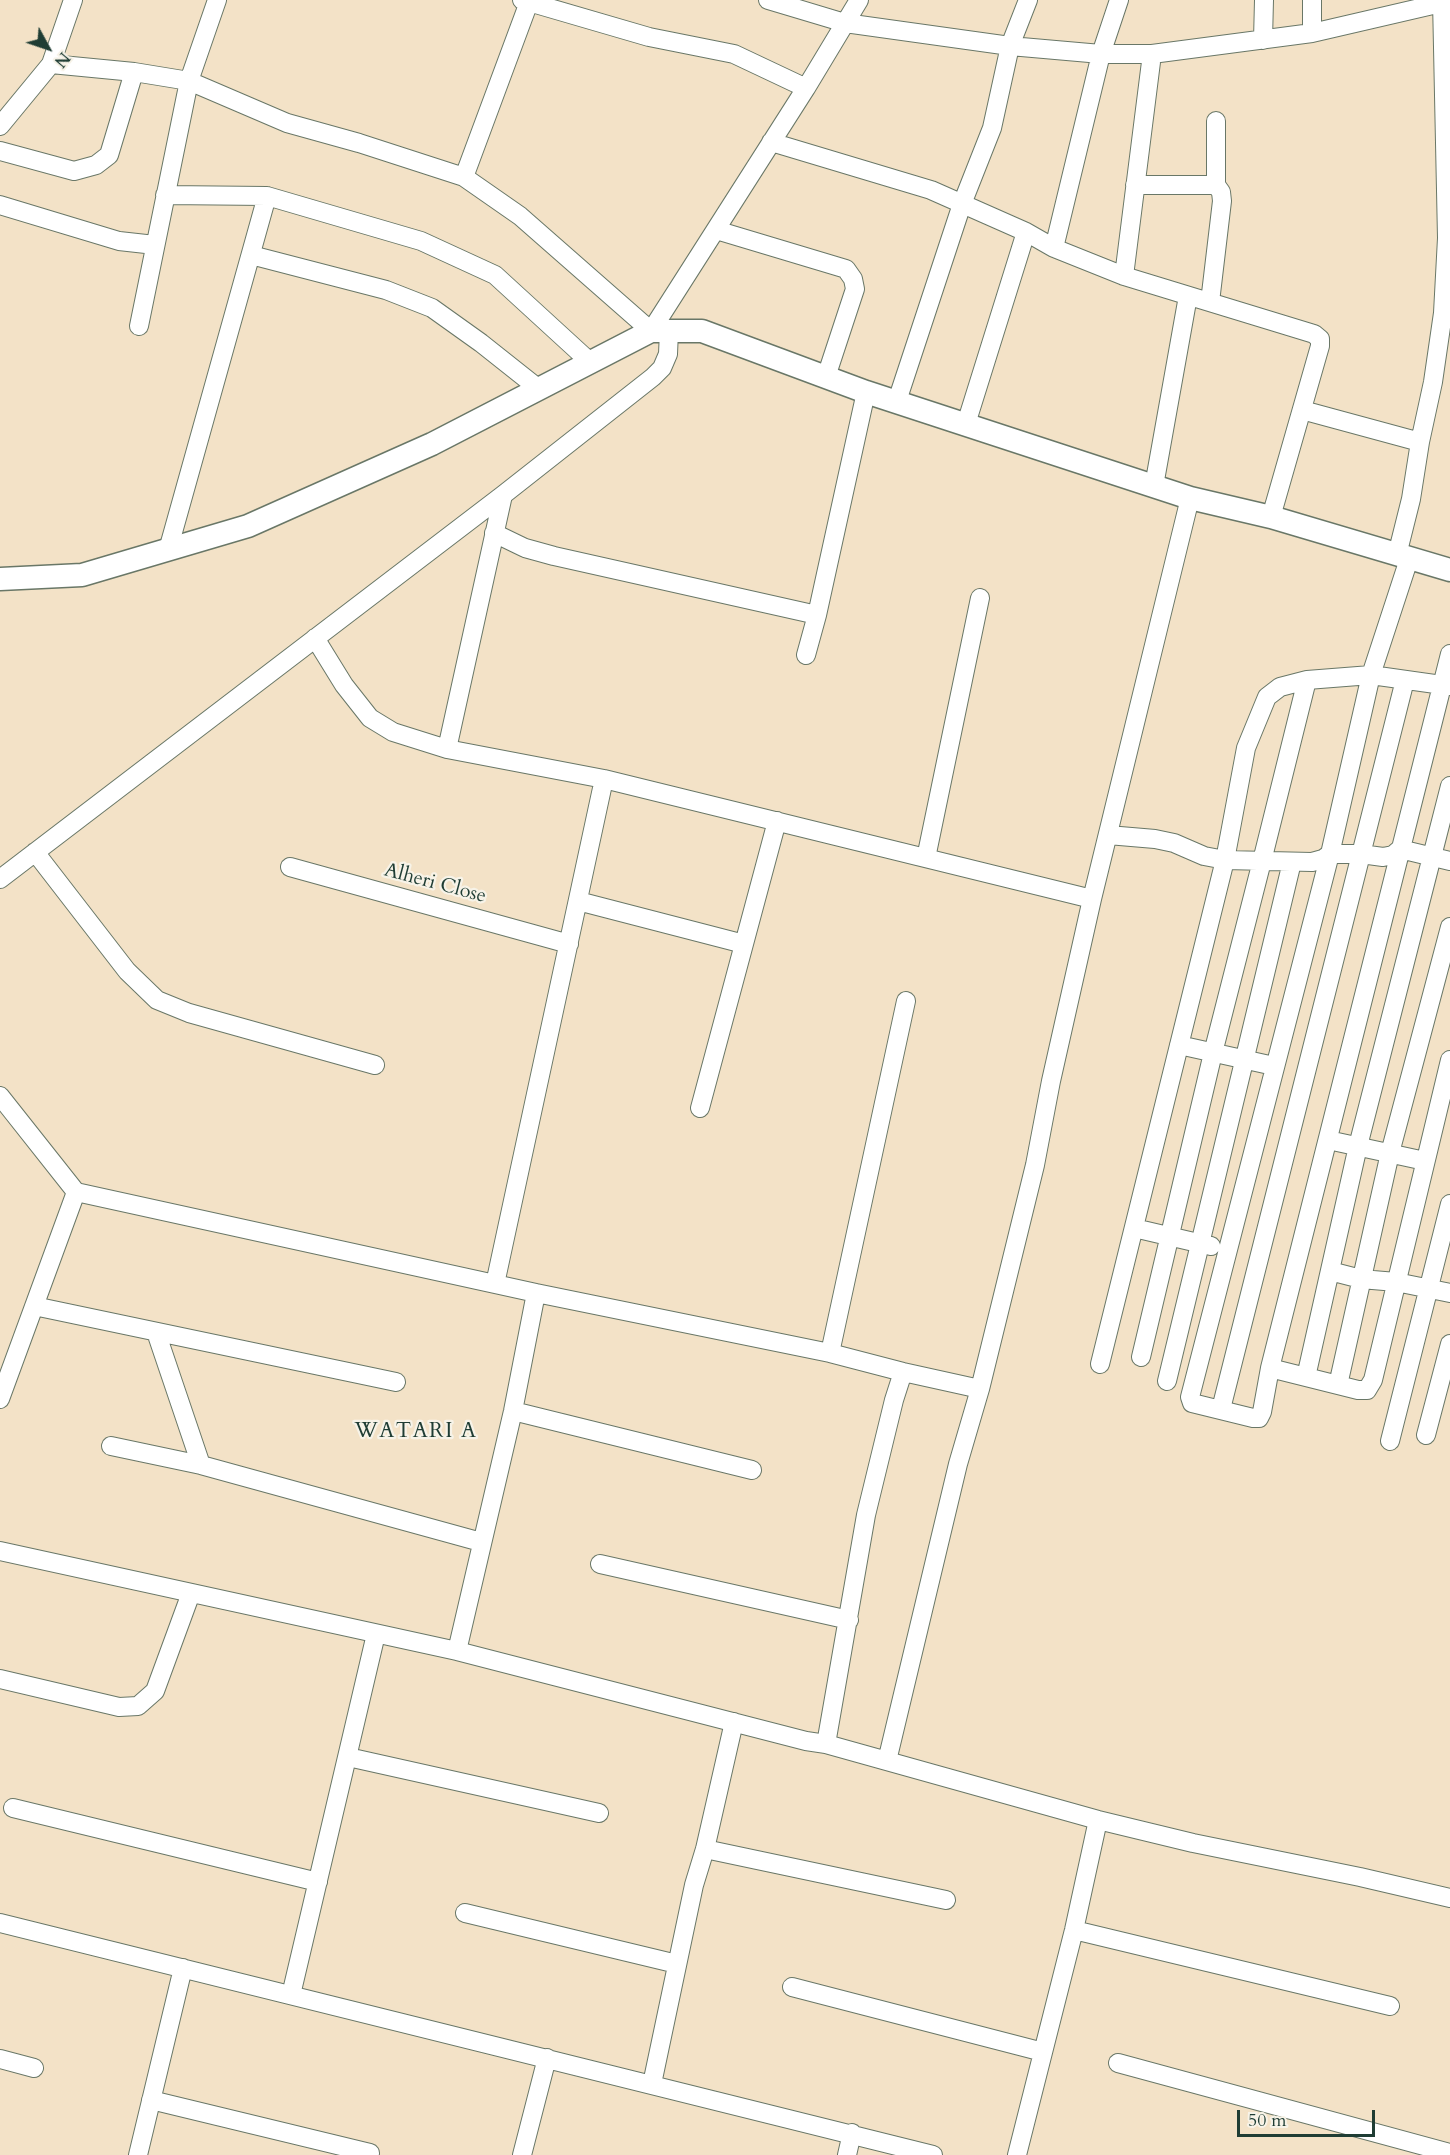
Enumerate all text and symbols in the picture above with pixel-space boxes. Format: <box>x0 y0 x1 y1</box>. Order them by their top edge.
north arrow <box>18 18 78 78</box>
text: N <box>49 47 75 72</box>
street label: Alheri Close <box>381 859 489 909</box>
district label: WATARI A <box>355 1419 477 1445</box>
scale bar <box>1240 2098 1378 2136</box>
text: 50 m <box>1248 2108 1287 2133</box>

